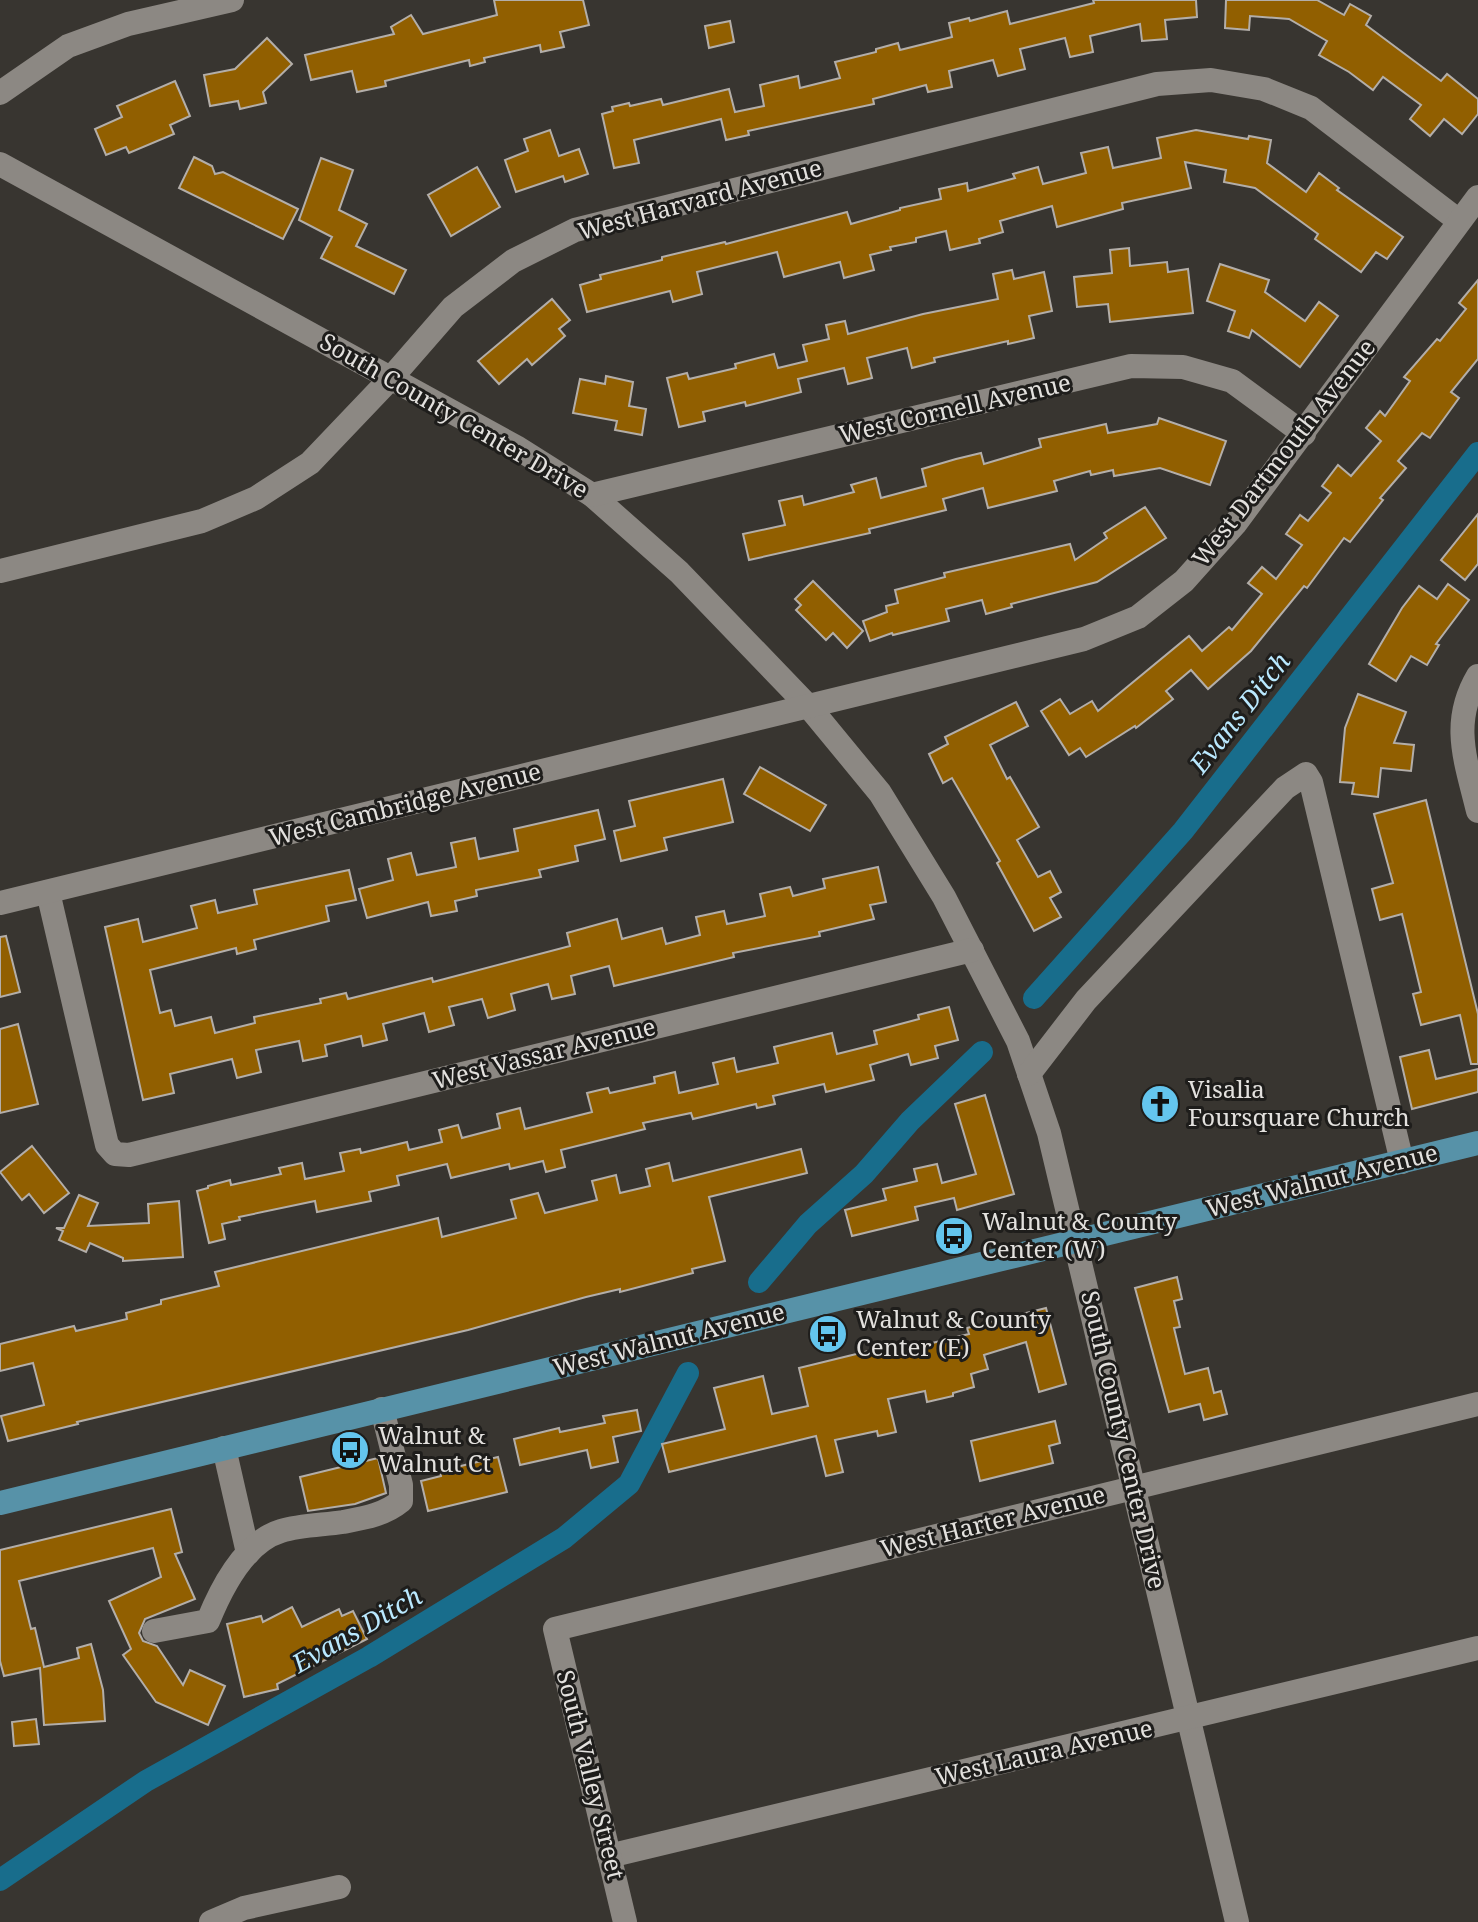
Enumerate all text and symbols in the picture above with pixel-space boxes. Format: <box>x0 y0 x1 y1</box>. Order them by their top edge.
street label: West Harvard Avenue <box>574 150 825 247</box>
street label: South County Center Drive <box>315 324 595 505</box>
street label: West Dartmouth Avenue <box>1184 332 1382 573</box>
street label: West Cornell Avenue <box>835 365 1074 450</box>
water label: Evans Ditch <box>1180 644 1298 781</box>
street label: West Cambridge Avenue <box>265 754 544 853</box>
street label: West Vassar Avenue <box>429 1009 659 1096</box>
place label: Visalia Foursquare Church <box>1188 1072 1410 1133</box>
church icon: Visalia Foursquare Church <box>1139 1083 1181 1125</box>
street label: West Walnut Avenue <box>1202 1135 1441 1224</box>
place label: Walnut & County Center (W) <box>982 1204 1178 1265</box>
bus stop icon: Walnut & County Center (W) <box>933 1215 975 1257</box>
street label: South County Center Drive <box>1074 1288 1175 1592</box>
street label: West Walnut Avenue <box>549 1294 788 1383</box>
place label: Walnut & County Center (E) <box>856 1302 1052 1363</box>
bus stop icon: Walnut & County Center (E) <box>807 1313 849 1355</box>
place label: Walnut & Walnut Ct <box>378 1418 491 1479</box>
bus stop icon: Walnut & Walnut Ct <box>329 1429 371 1471</box>
street label: West Harter Avenue <box>877 1477 1108 1564</box>
water label: Evans Ditch <box>284 1577 428 1681</box>
street label: South Valley Street <box>549 1666 633 1883</box>
street label: West Laura Avenue <box>932 1710 1156 1793</box>

